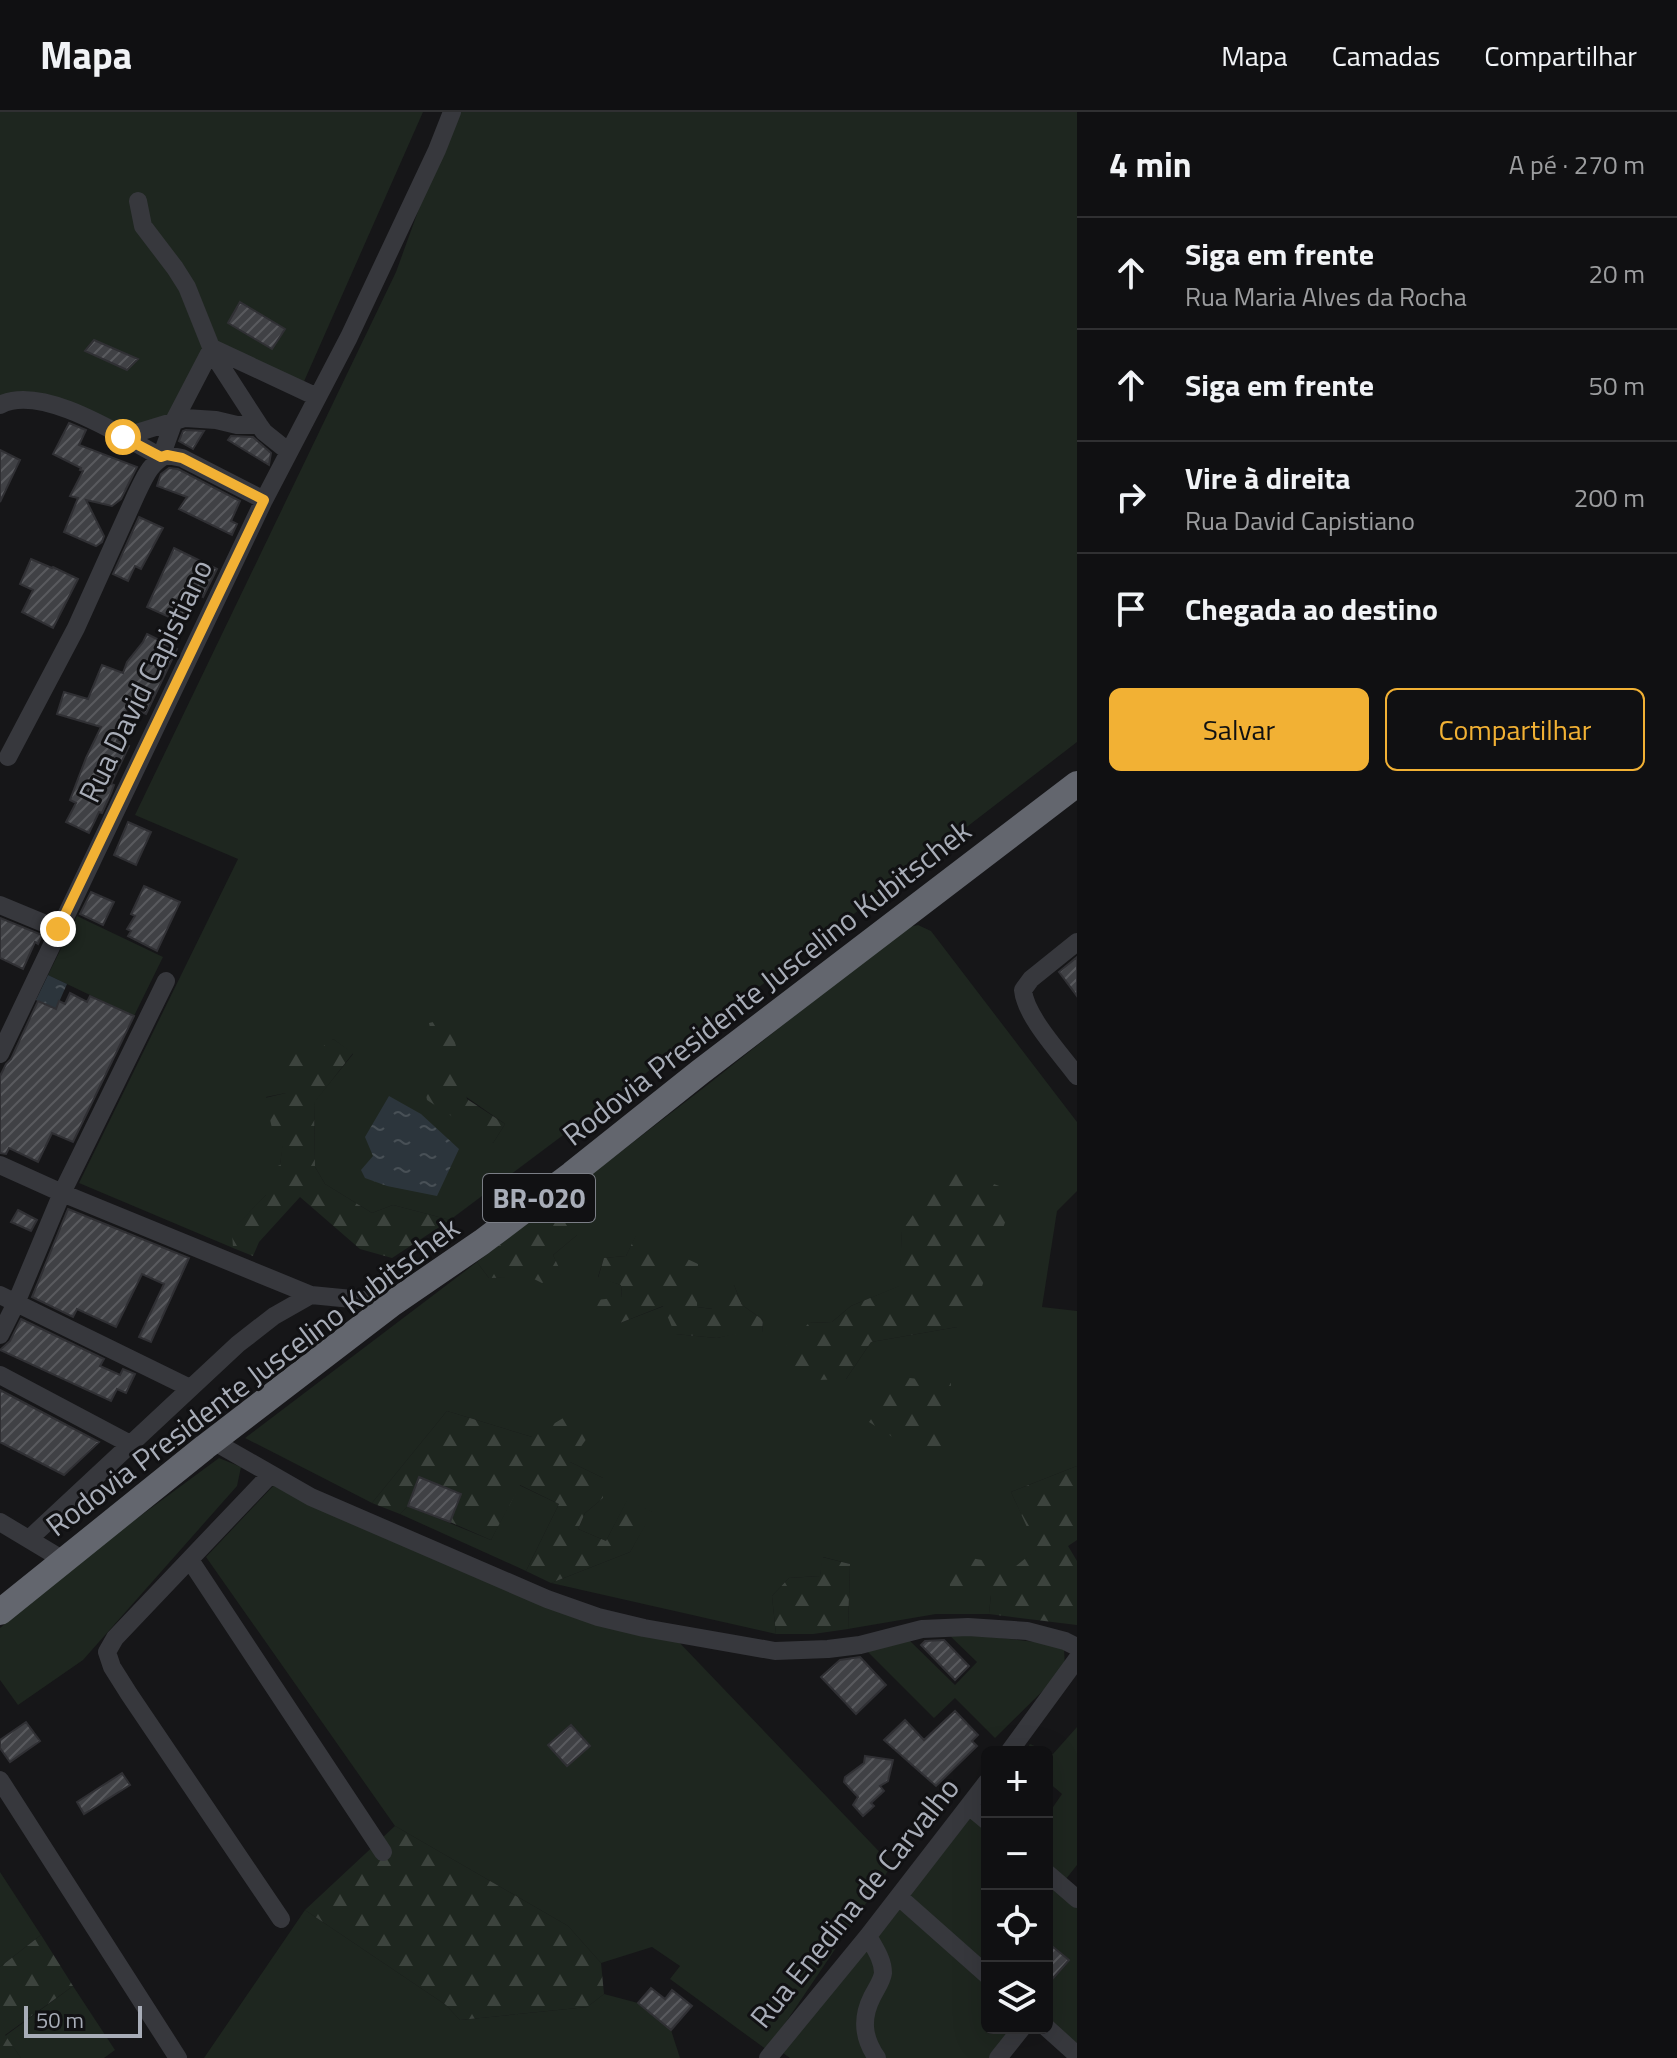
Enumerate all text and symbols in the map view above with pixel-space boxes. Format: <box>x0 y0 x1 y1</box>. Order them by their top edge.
text: Mapa <box>40 26 132 84</box>
text: Mapa <box>1221 34 1288 77</box>
text: Camadas <box>1332 34 1440 77</box>
text: Compartilhar <box>1484 34 1637 77</box>
text: 4 min <box>1109 138 1192 190</box>
text: A pé · 270 m <box>1509 145 1645 184</box>
text: Siga em frente <box>1185 231 1374 277</box>
icon: ahead <box>1109 251 1153 295</box>
text: 20 m <box>1588 254 1645 293</box>
text: Rua Maria Alves da Rocha <box>1185 277 1467 316</box>
text: Siga em frente <box>1185 362 1374 408</box>
icon: ahead <box>1109 363 1153 407</box>
text: 50 m <box>1588 366 1645 405</box>
route start <box>105 419 141 455</box>
text: Vire à direita <box>1185 455 1350 501</box>
icon: right <box>1109 475 1153 519</box>
text: 200 m <box>1574 478 1645 517</box>
text: Rua David Capistiano <box>1185 501 1415 540</box>
street label: Rua David Capistiano <box>66 551 224 810</box>
text: Chegada ao destino <box>1185 586 1438 632</box>
icon: arrive <box>1109 587 1153 631</box>
button: Salvar <box>1109 688 1369 771</box>
button: Compartilhar <box>1385 688 1645 771</box>
street label: Rodovia Presidente Juscelino Kubitschek <box>552 808 981 1157</box>
route end <box>40 911 76 947</box>
road number: BR-020 <box>483 1174 595 1222</box>
street label: Rodovia Presidente Juscelino Kubitschek <box>36 1205 469 1547</box>
map controls <box>981 1746 1053 2034</box>
button: + <box>981 1746 1053 1818</box>
street label: Rua Enedina de Carvalho <box>738 1767 970 2038</box>
button: − <box>981 1818 1053 1890</box>
button: locate <box>981 1890 1053 1962</box>
button: layers <box>981 1962 1053 2034</box>
scale bar <box>24 2002 142 2038</box>
text: 50 m <box>36 2003 84 2037</box>

